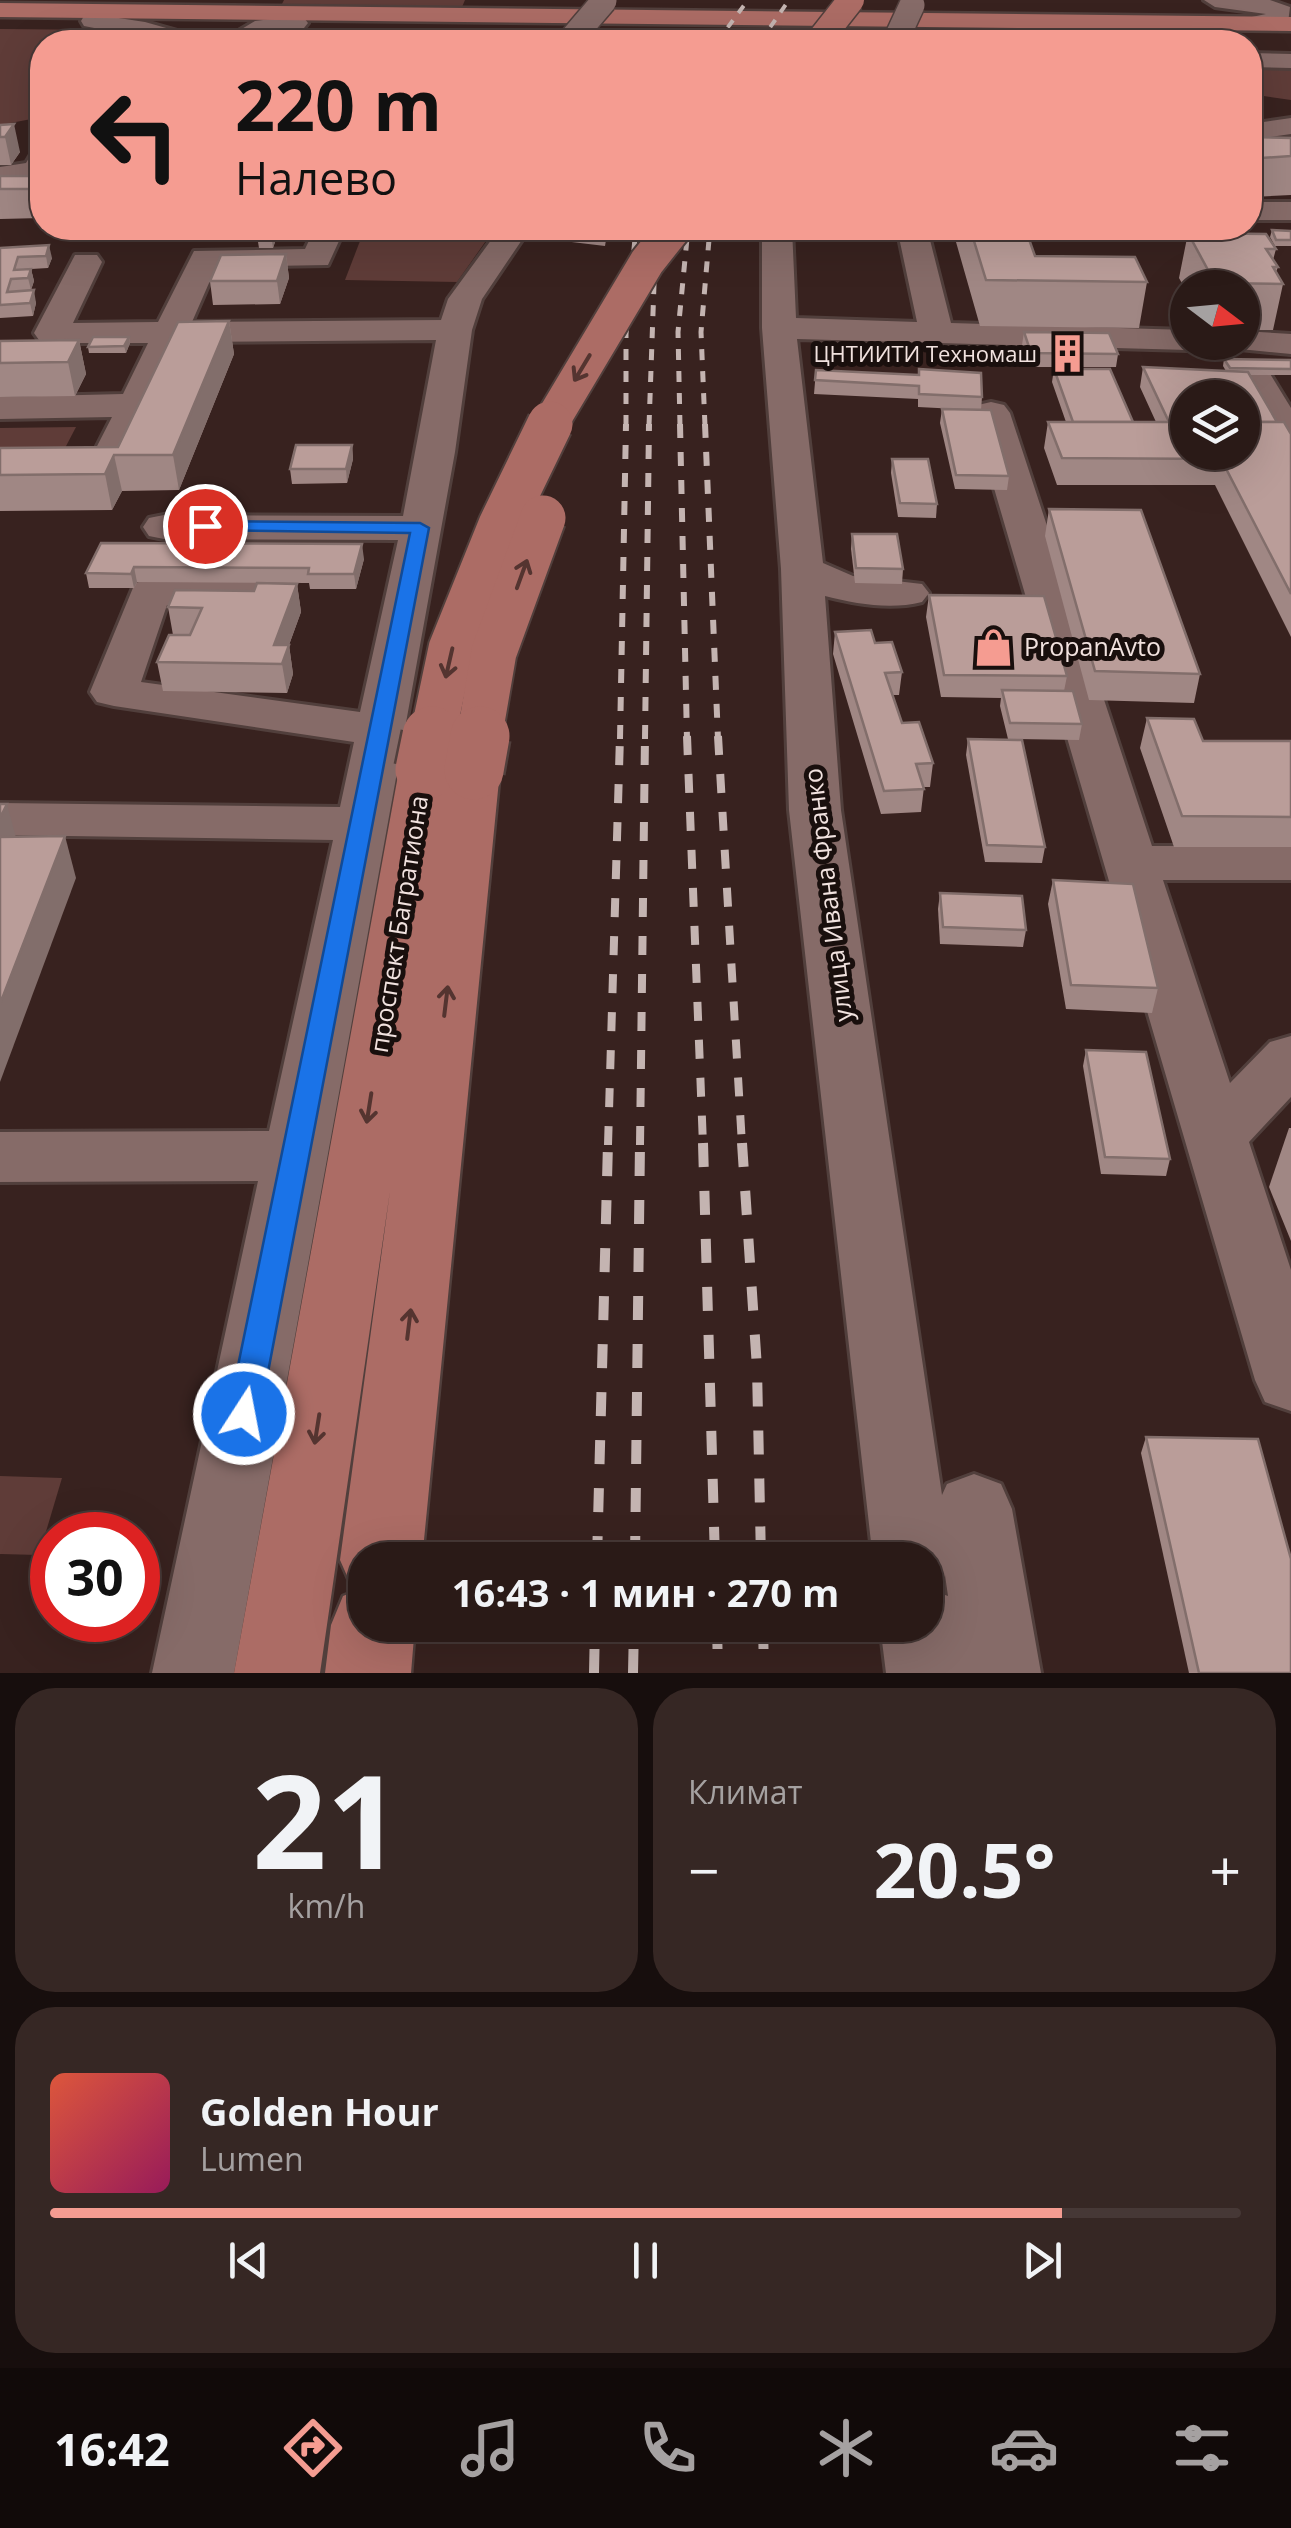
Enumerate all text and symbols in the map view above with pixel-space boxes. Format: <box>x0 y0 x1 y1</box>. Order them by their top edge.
text: 220 m <box>235 56 442 152</box>
icon: left <box>70 70 200 200</box>
text: Налево <box>235 147 397 208</box>
north arrow <box>1170 270 1260 360</box>
map controls <box>1170 270 1260 470</box>
building icon: ЦНТИИТИ Техномаш <box>1046 333 1088 375</box>
place label: ЦНТИИТИ Техномаш <box>813 338 1037 368</box>
one-way arrow <box>572 353 593 381</box>
button: layers <box>1170 380 1260 470</box>
pin <box>163 484 248 569</box>
icon: arrive <box>178 499 233 554</box>
one-way arrow <box>514 559 532 590</box>
shop icon: PropanAvto <box>973 626 1015 668</box>
place label: PropanAvto <box>1024 629 1161 663</box>
one-way arrow <box>439 646 457 678</box>
street label: улица Ивана Франко <box>795 766 859 1024</box>
street label: проспект Багратиона <box>361 793 435 1055</box>
one-way arrow <box>438 986 456 1018</box>
one-way arrow <box>360 1091 378 1124</box>
one-way arrow <box>400 1309 419 1341</box>
position arrow <box>192 1362 296 1466</box>
one-way arrow <box>307 1412 326 1444</box>
speed limit sign: 30 <box>30 1512 160 1642</box>
text: 16:43 · 1 мин · 270 m <box>452 1566 839 1618</box>
text: 21 <box>252 1730 401 1907</box>
text: Климат <box>688 1770 802 1813</box>
text: 20.5° <box>873 1818 1056 1920</box>
text: − <box>688 1832 719 1907</box>
text: + <box>1210 1832 1241 1907</box>
text: km/h <box>288 1884 365 1927</box>
text: Golden Hour <box>200 2085 439 2137</box>
text: Lumen <box>200 2137 304 2180</box>
icon: previous <box>221 2233 276 2288</box>
icon: pause <box>618 2233 673 2288</box>
icon: next <box>1015 2233 1070 2288</box>
icon: directions <box>278 2413 348 2483</box>
icon: music <box>455 2413 525 2483</box>
icon: phone <box>633 2413 703 2483</box>
icon: climate <box>811 2413 881 2483</box>
icon: car <box>989 2413 1059 2483</box>
icon: filters <box>1167 2413 1237 2483</box>
text: 16:42 <box>54 2418 170 2479</box>

